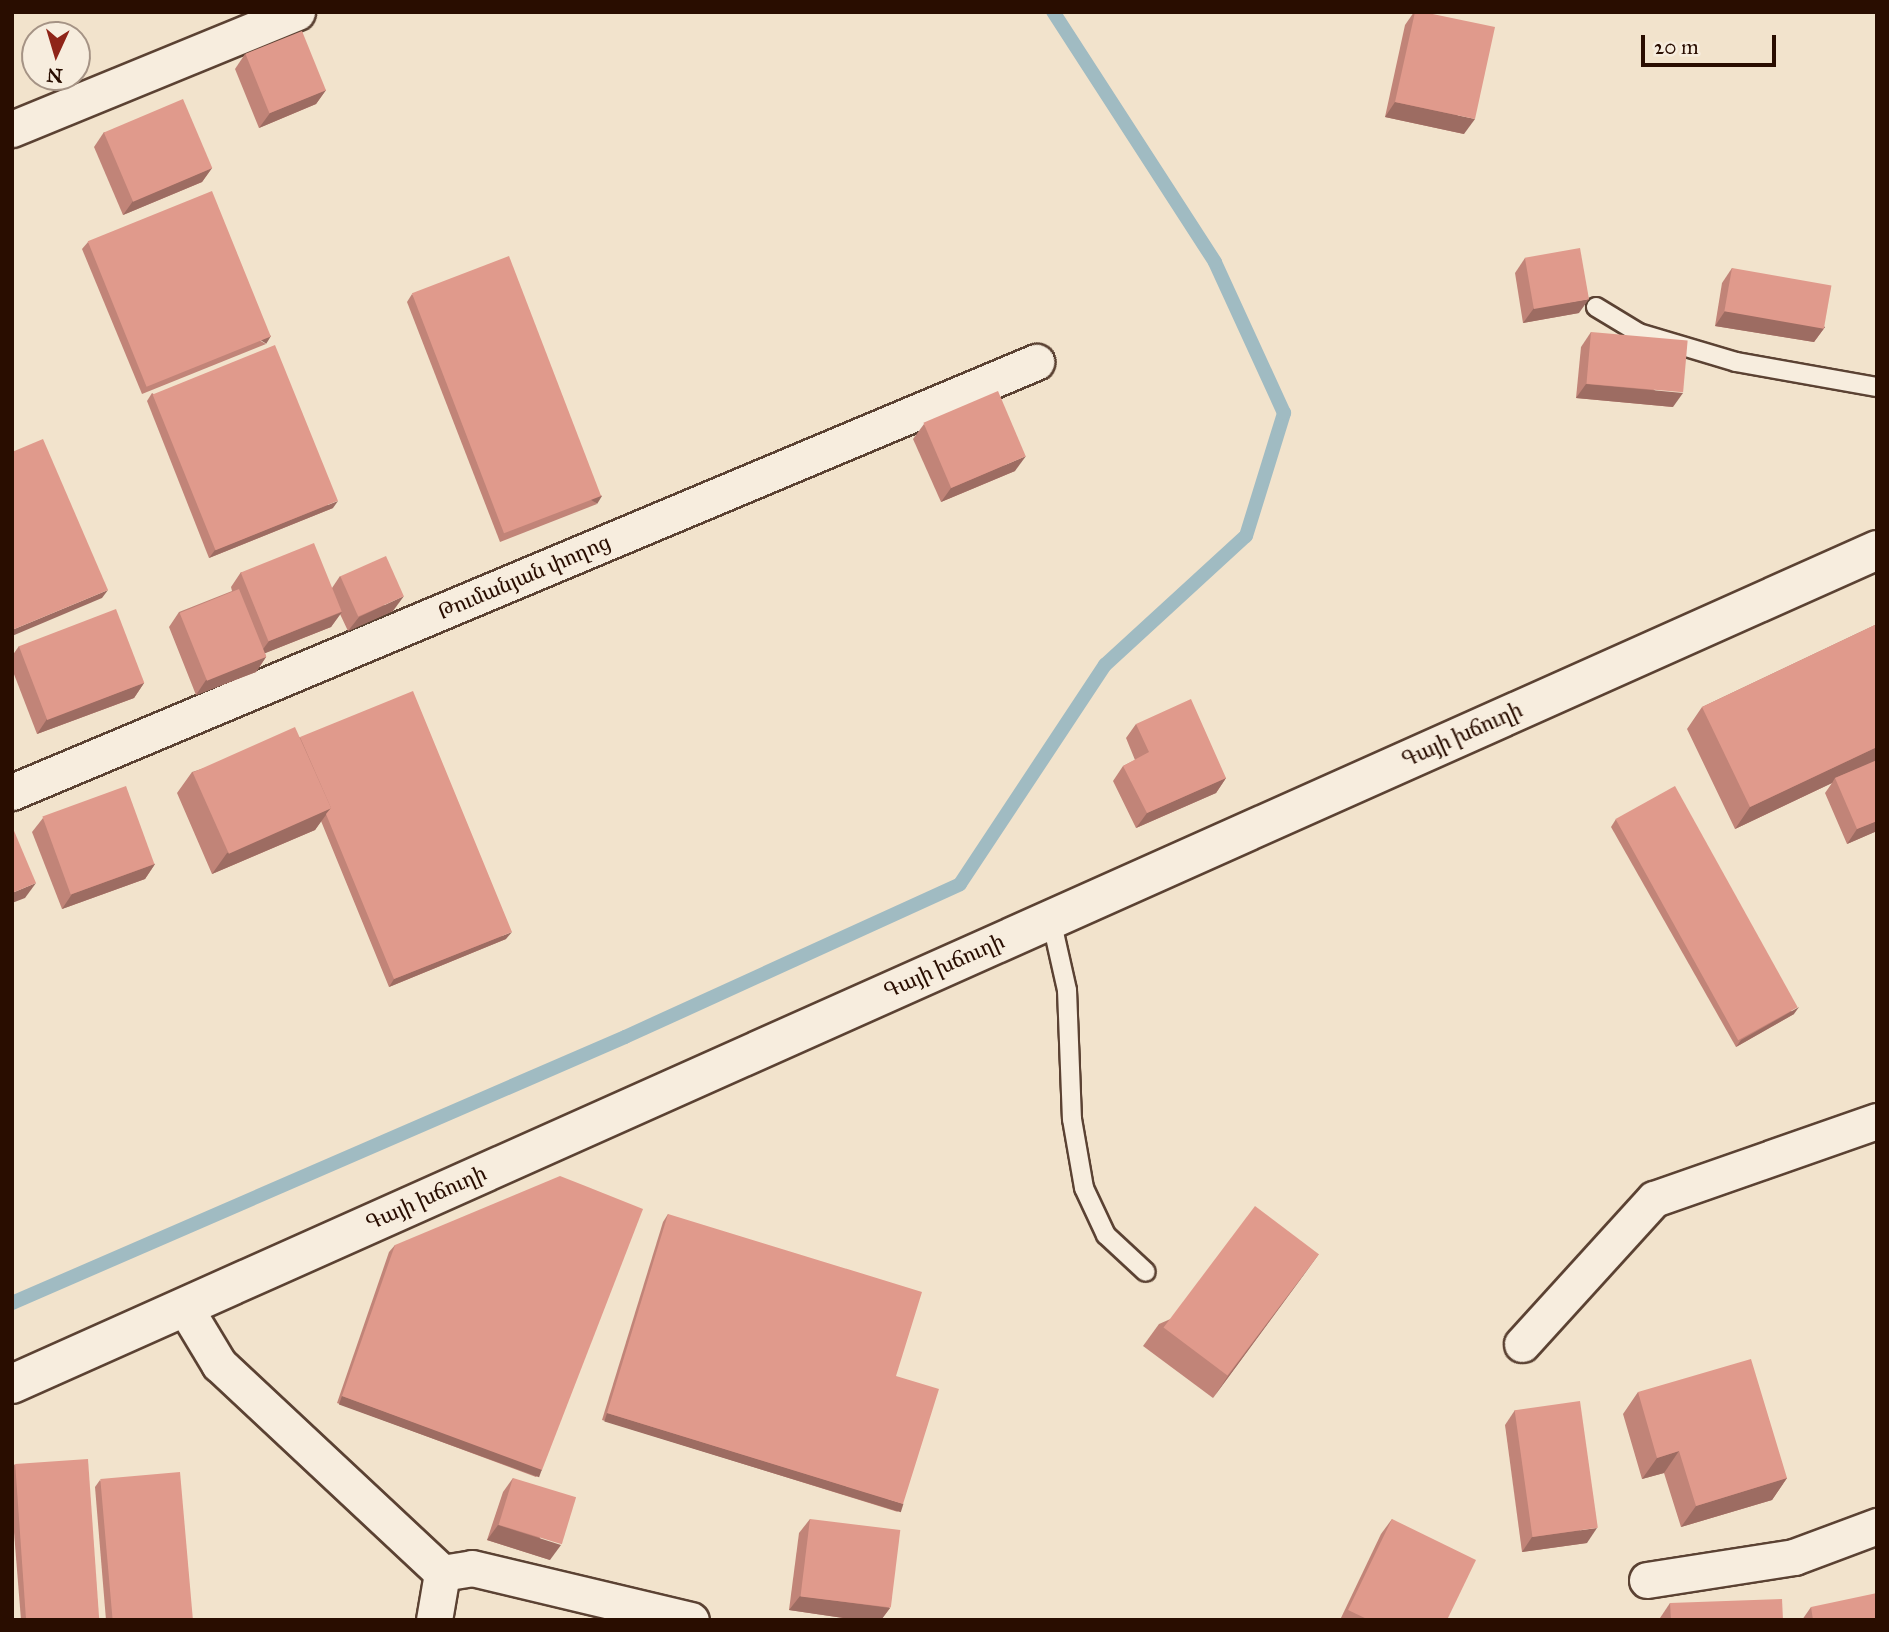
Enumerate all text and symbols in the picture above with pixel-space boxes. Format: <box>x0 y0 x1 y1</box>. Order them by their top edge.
north arrow <box>21 21 91 91</box>
scale bar <box>1644 21 1779 65</box>
text: 20 m <box>1654 34 1699 60</box>
text: N <box>46 63 63 87</box>
street label: Թումանյան փողոց <box>434 529 614 625</box>
street label: Գայի խճուղի <box>1398 697 1526 773</box>
street label: Գայի խճուղի <box>880 928 1008 1004</box>
street label: Գայի խճուղի <box>362 1160 490 1236</box>

